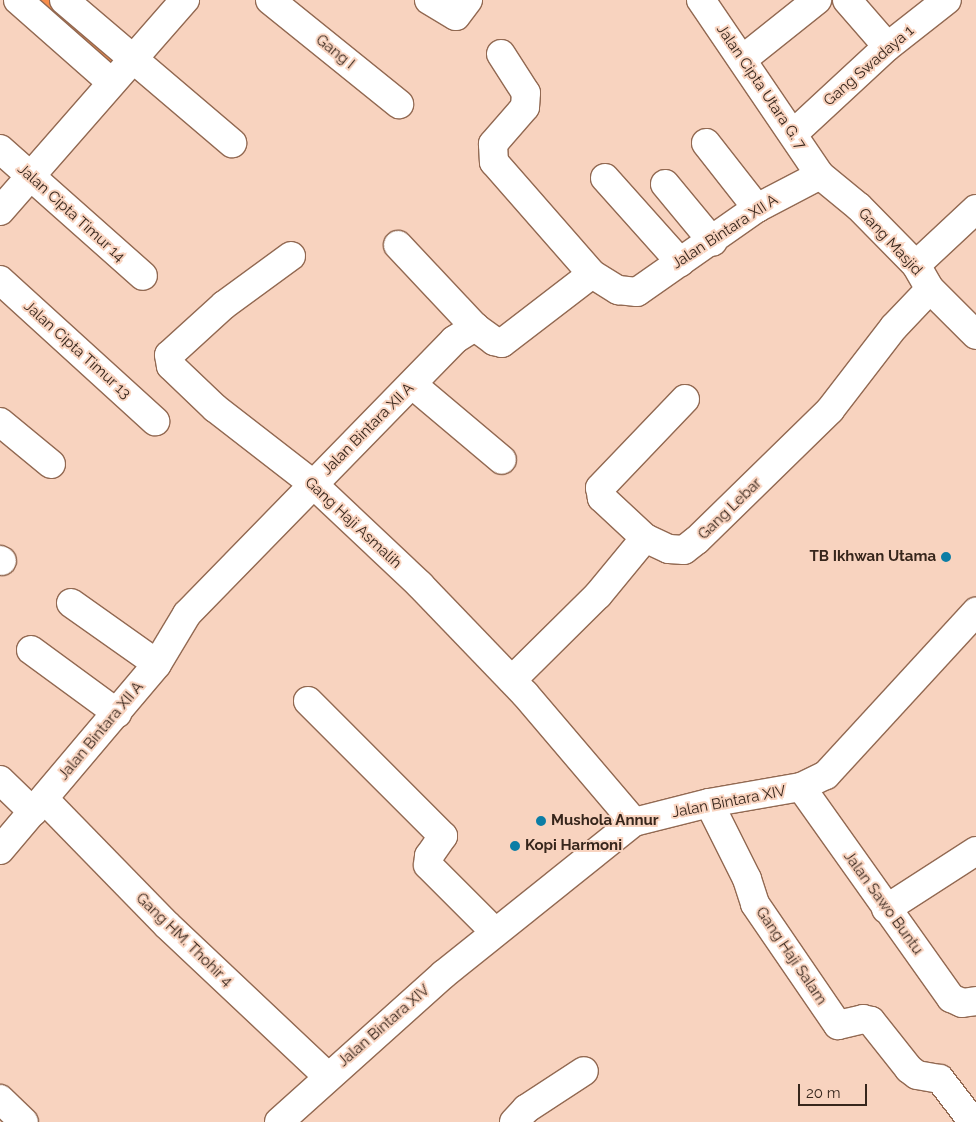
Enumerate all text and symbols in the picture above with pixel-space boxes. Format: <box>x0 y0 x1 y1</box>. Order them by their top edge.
street label: Jalan Cipta Utara G. 7 <box>712 21 810 153</box>
street label: Gang Swadaya 1 <box>820 22 918 110</box>
street label: Gang I <box>312 31 358 73</box>
street label: Jalan Cipta Timur 14 <box>13 160 129 266</box>
street label: Jalan Bintara XII A <box>668 191 782 273</box>
street label: Gang Masjid <box>854 205 926 279</box>
street label: Jalan Cipta Timur 13 <box>20 297 134 403</box>
street label: Jalan Bintara XII A <box>318 379 418 479</box>
street label: Gang Haji Asmalih <box>301 474 405 572</box>
street label: Gang Lebar <box>695 474 765 544</box>
place label: TB Ikhwan Utama <box>810 548 936 566</box>
marker: TB Ikhwan Utama <box>940 551 952 563</box>
street label: Jalan Bintara XII A <box>54 678 148 784</box>
street label: Jalan Bintara XIV <box>670 782 788 822</box>
place label: Mushola Annur <box>551 812 659 830</box>
marker: Mushola Annur <box>535 815 547 827</box>
place label: Kopi Harmoni <box>525 837 622 855</box>
marker: Kopi Harmoni <box>509 840 521 852</box>
street label: Jalan Sawo Buntu <box>839 848 927 958</box>
street label: Gang HM. Thohir 4 <box>132 889 236 991</box>
street label: Gang Haji Salam <box>752 904 830 1008</box>
street label: Jalan Bintara XIV <box>334 981 434 1071</box>
scale bar <box>801 1074 870 1106</box>
text: 20 m <box>806 1084 841 1102</box>

